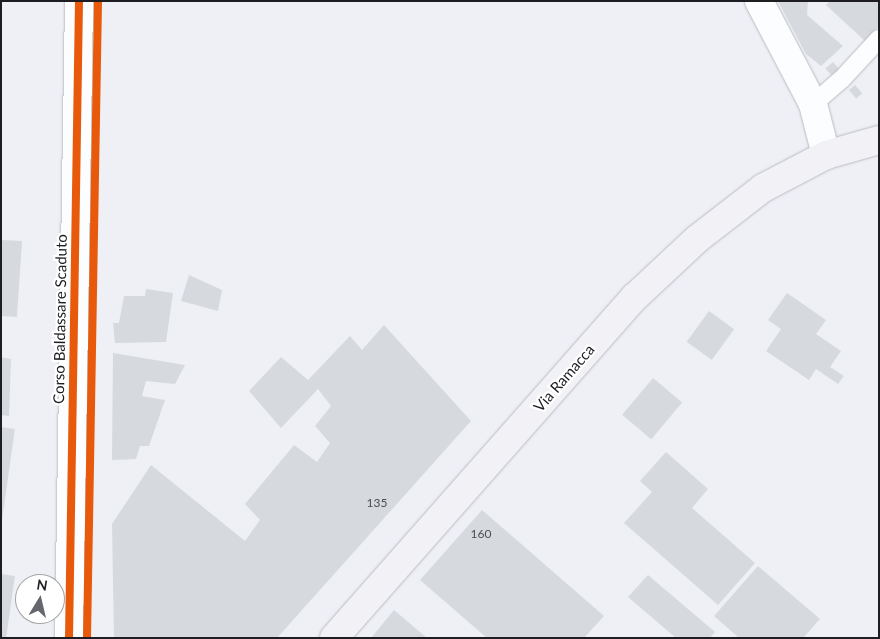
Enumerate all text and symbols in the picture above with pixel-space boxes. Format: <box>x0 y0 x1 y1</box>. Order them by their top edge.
street label: Corso Baldassare Scaduto <box>50 234 70 404</box>
street label: Via Ramacca <box>530 341 598 415</box>
house number: 135 <box>367 496 387 510</box>
house number: 160 <box>471 527 491 541</box>
north arrow <box>15 574 65 624</box>
text: N <box>36 575 49 594</box>

